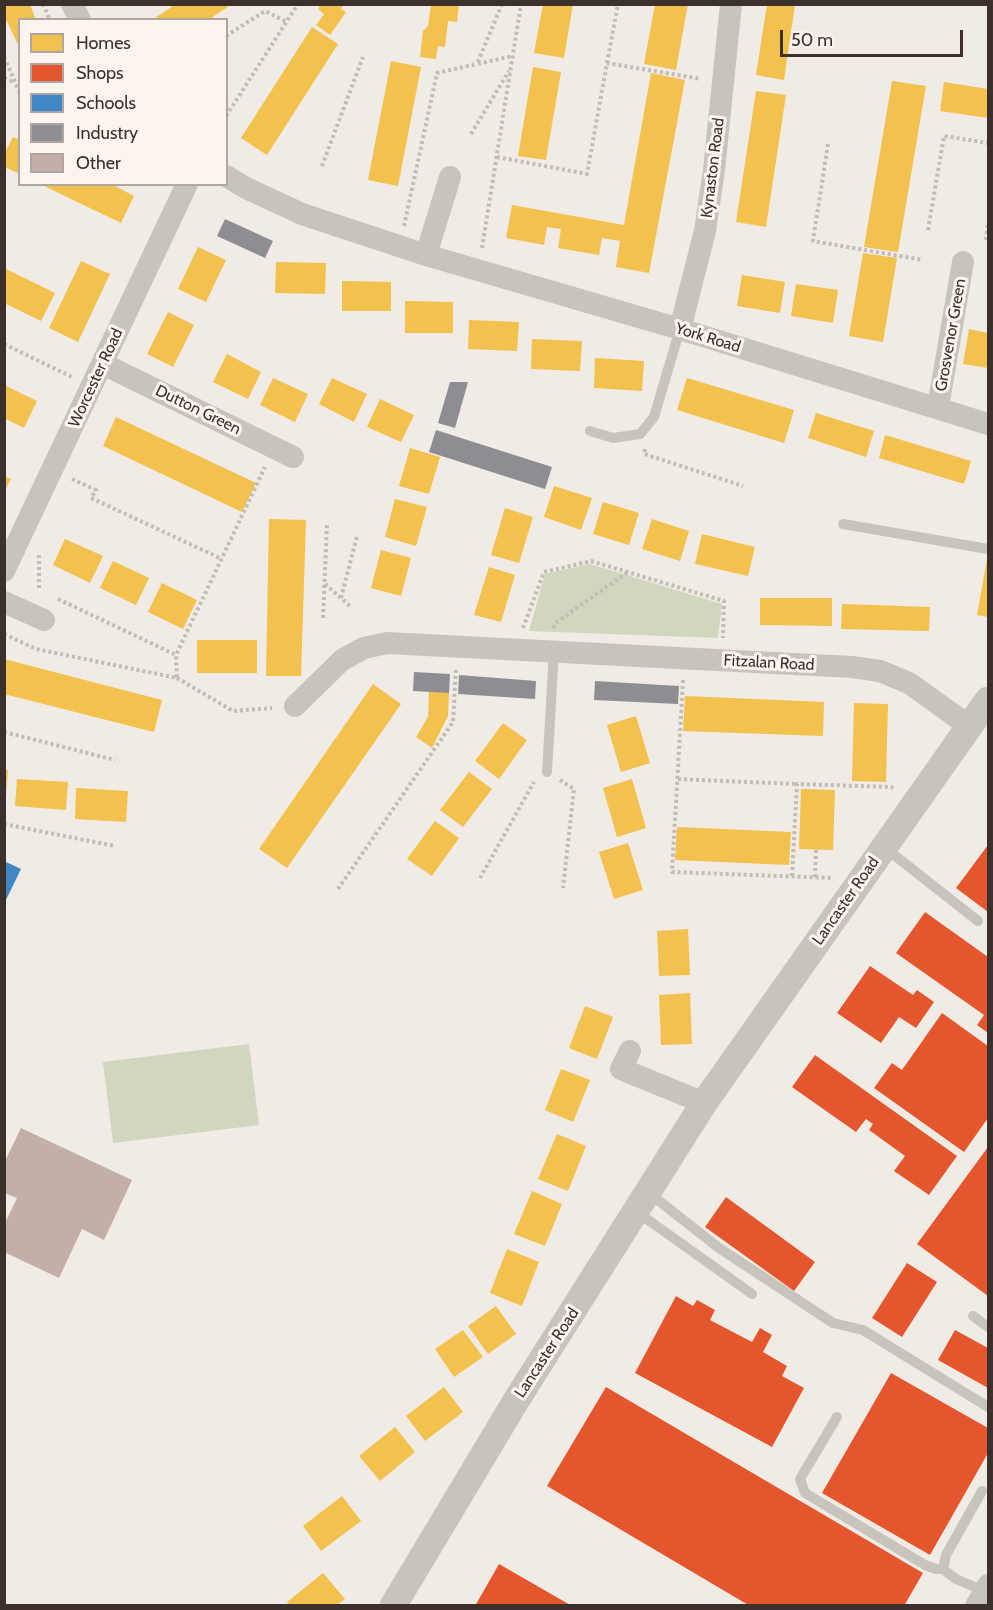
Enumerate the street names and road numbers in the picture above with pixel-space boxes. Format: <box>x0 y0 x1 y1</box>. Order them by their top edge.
street label: Kynaston Road <box>697 117 729 219</box>
street label: Grosvenor Green <box>932 277 970 393</box>
street label: York Road <box>673 319 743 357</box>
street label: Worcester Road <box>65 325 127 431</box>
street label: Dutton Green <box>152 381 244 439</box>
street label: Fitzalan Road <box>723 651 815 675</box>
street label: Lancaster Road <box>809 853 883 949</box>
street label: Lancaster Road <box>511 1305 583 1401</box>

